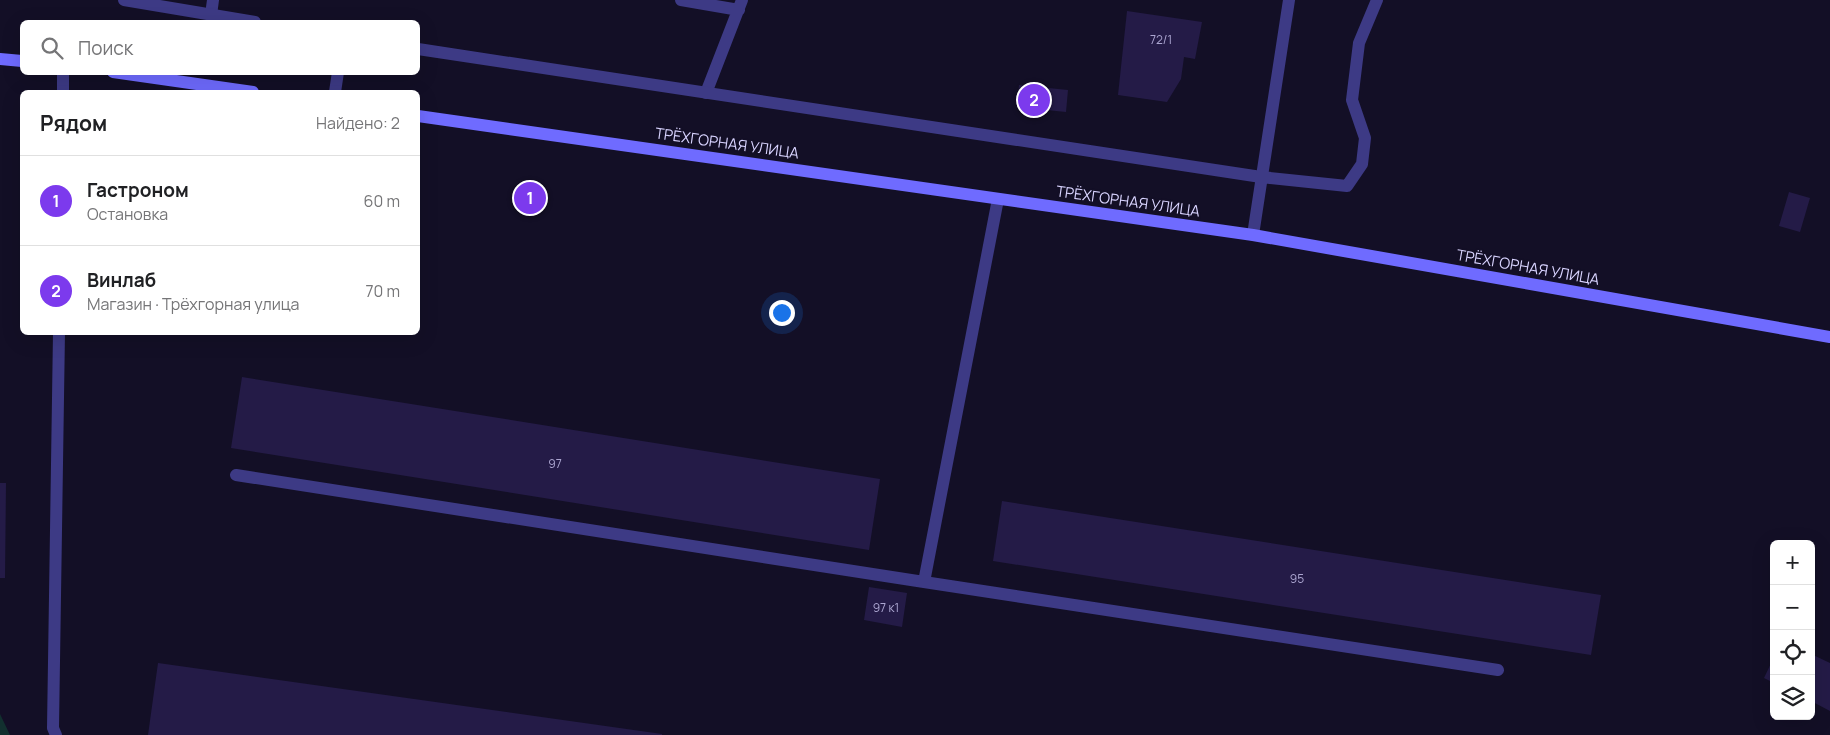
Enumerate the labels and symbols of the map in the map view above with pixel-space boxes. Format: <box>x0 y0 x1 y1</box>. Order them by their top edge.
house number: 72/1 <box>1150 31 1172 48</box>
pin: 2 <box>1018 81 1050 119</box>
street label: ТРЁХГОРНАЯ УЛИЦА <box>654 123 801 164</box>
pin: 1 <box>514 179 546 217</box>
street label: ТРЁХГОРНАЯ УЛИЦА <box>1055 181 1202 222</box>
street label: ТРЁХГОРНАЯ УЛИЦА <box>1455 244 1602 290</box>
your location <box>769 300 795 326</box>
house number: 97 <box>548 455 562 472</box>
house number: 95 <box>1290 570 1304 587</box>
house number: 97 к1 <box>873 599 899 616</box>

